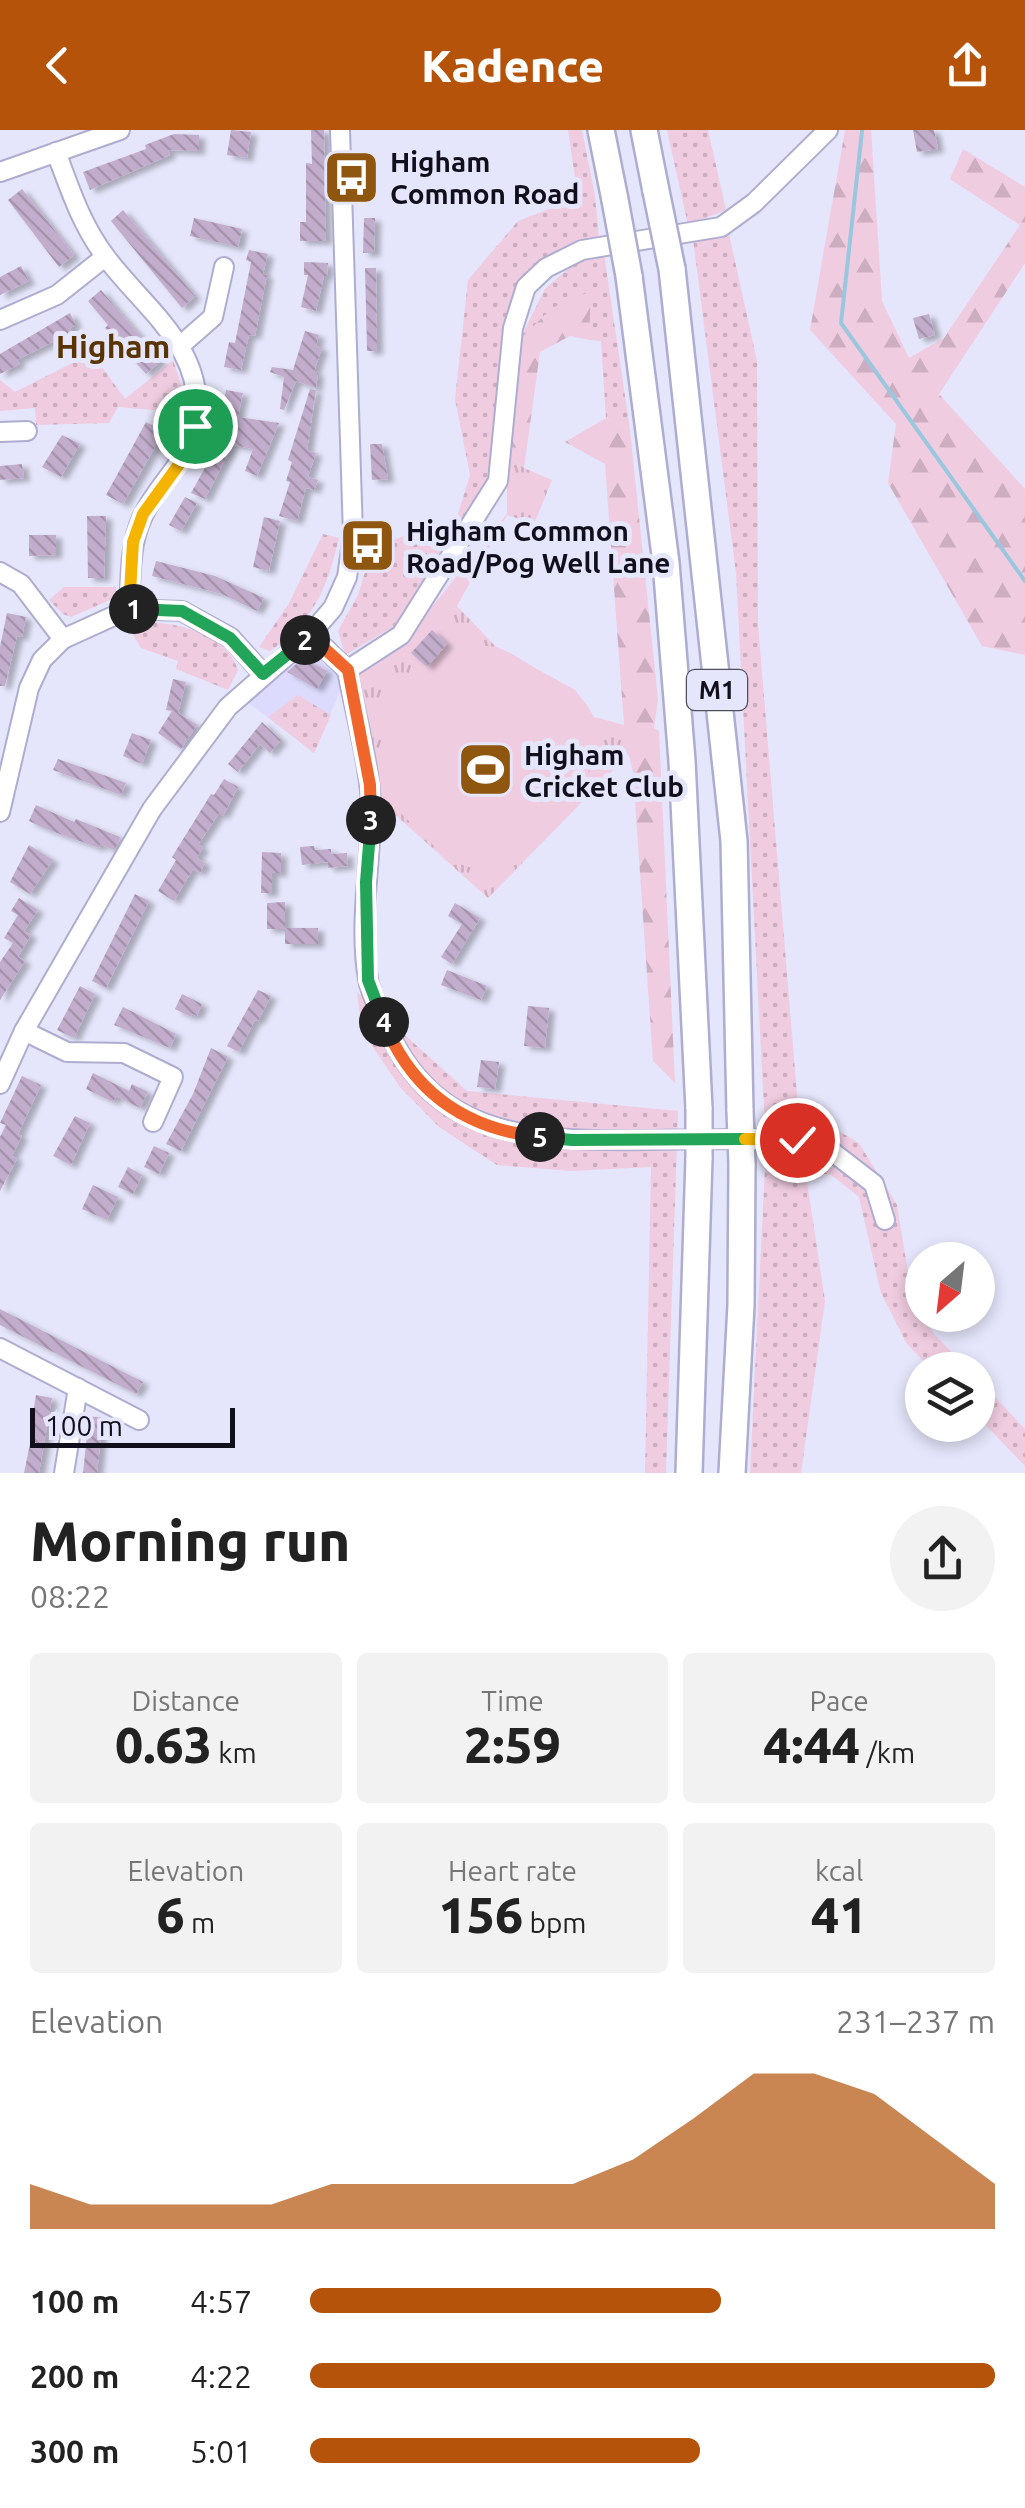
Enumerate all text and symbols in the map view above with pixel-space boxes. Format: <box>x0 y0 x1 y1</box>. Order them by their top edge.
icon: back <box>30 38 85 93</box>
icon: share <box>940 38 995 93</box>
text: Kadence <box>421 40 604 91</box>
place label: Higham Common Road <box>390 146 579 209</box>
bus stop icon: Higham Common Road <box>321 147 381 207</box>
district label: Higham <box>56 328 170 364</box>
pin <box>153 384 238 469</box>
icon: arrive <box>168 399 223 454</box>
place label: Higham Common Road/Pog Well Lane <box>406 515 670 578</box>
bus stop icon: Higham Common Road/Pog Well Lane <box>337 516 397 576</box>
pin: 1 <box>109 584 159 634</box>
text: 1 <box>126 593 142 624</box>
pin: 2 <box>280 615 330 665</box>
text: 2 <box>297 624 313 655</box>
road number: M1 <box>687 670 747 710</box>
place label: Higham Cricket Club <box>524 739 684 802</box>
sports icon: Higham Cricket Club <box>455 740 515 800</box>
pin: 3 <box>346 795 396 845</box>
text: 3 <box>363 804 379 835</box>
pin: 4 <box>359 997 409 1047</box>
text: 4 <box>376 1006 392 1037</box>
pin <box>755 1098 840 1183</box>
pin: 5 <box>515 1112 565 1162</box>
icon: check <box>770 1113 825 1168</box>
text: 5 <box>532 1121 548 1152</box>
north arrow <box>905 1242 995 1332</box>
map controls <box>905 1242 995 1442</box>
button: layers <box>905 1352 995 1442</box>
scale bar <box>30 1403 235 1448</box>
text: 100 m <box>45 1410 123 1441</box>
button: share <box>890 1506 995 1611</box>
text: Morning run <box>30 1510 351 1571</box>
text: 08:22 <box>30 1578 110 1614</box>
text: Distance <box>132 1685 240 1716</box>
text: Time <box>481 1685 544 1716</box>
text: Pace <box>810 1685 869 1716</box>
text: 0.63 <box>115 1716 212 1772</box>
text: 2:59 <box>464 1716 561 1772</box>
text: 4:44 <box>763 1716 860 1772</box>
text: km <box>212 1737 257 1768</box>
text: /km <box>860 1737 915 1768</box>
text: Elevation <box>127 1855 244 1886</box>
text: Heart rate <box>448 1855 577 1886</box>
text: kcal <box>815 1855 863 1886</box>
text: 6 <box>156 1886 185 1942</box>
text: 156 <box>439 1886 523 1942</box>
text: 41 <box>811 1886 867 1942</box>
text: m <box>185 1907 215 1938</box>
text: bpm <box>523 1907 586 1938</box>
text: Elevation <box>30 2003 163 2039</box>
text: 231–237 m <box>836 2003 995 2039</box>
text: 100 m <box>30 2283 119 2319</box>
text: 4:57 <box>190 2283 252 2319</box>
text: 200 m <box>30 2358 119 2394</box>
text: 4:22 <box>190 2358 252 2394</box>
text: 300 m <box>30 2433 119 2469</box>
text: 5:01 <box>190 2433 252 2469</box>

